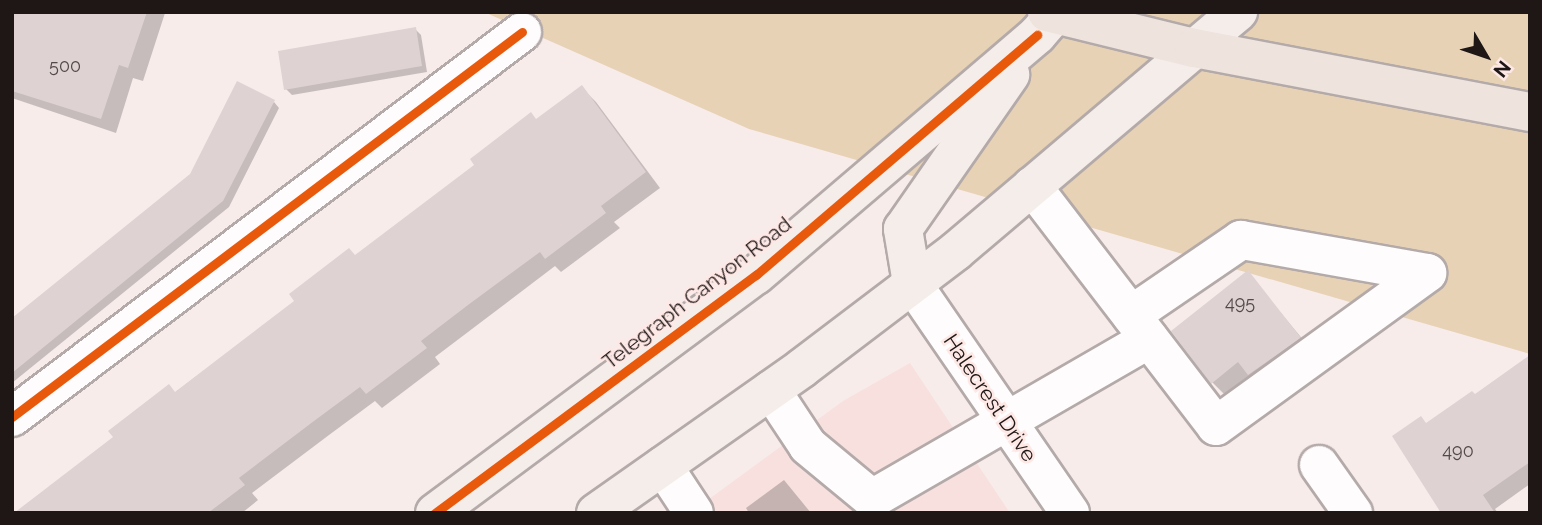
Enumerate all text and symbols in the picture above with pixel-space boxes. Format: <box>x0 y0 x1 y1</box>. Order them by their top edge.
north arrow <box>1451 21 1521 91</box>
house number: 500 <box>49 55 81 77</box>
text: N <box>1489 57 1515 82</box>
street label: Telegraph Canyon Road <box>598 212 796 374</box>
house number: 495 <box>1225 292 1255 314</box>
street label: Halecrest Drive <box>938 329 1042 467</box>
house number: 490 <box>1442 440 1474 462</box>

